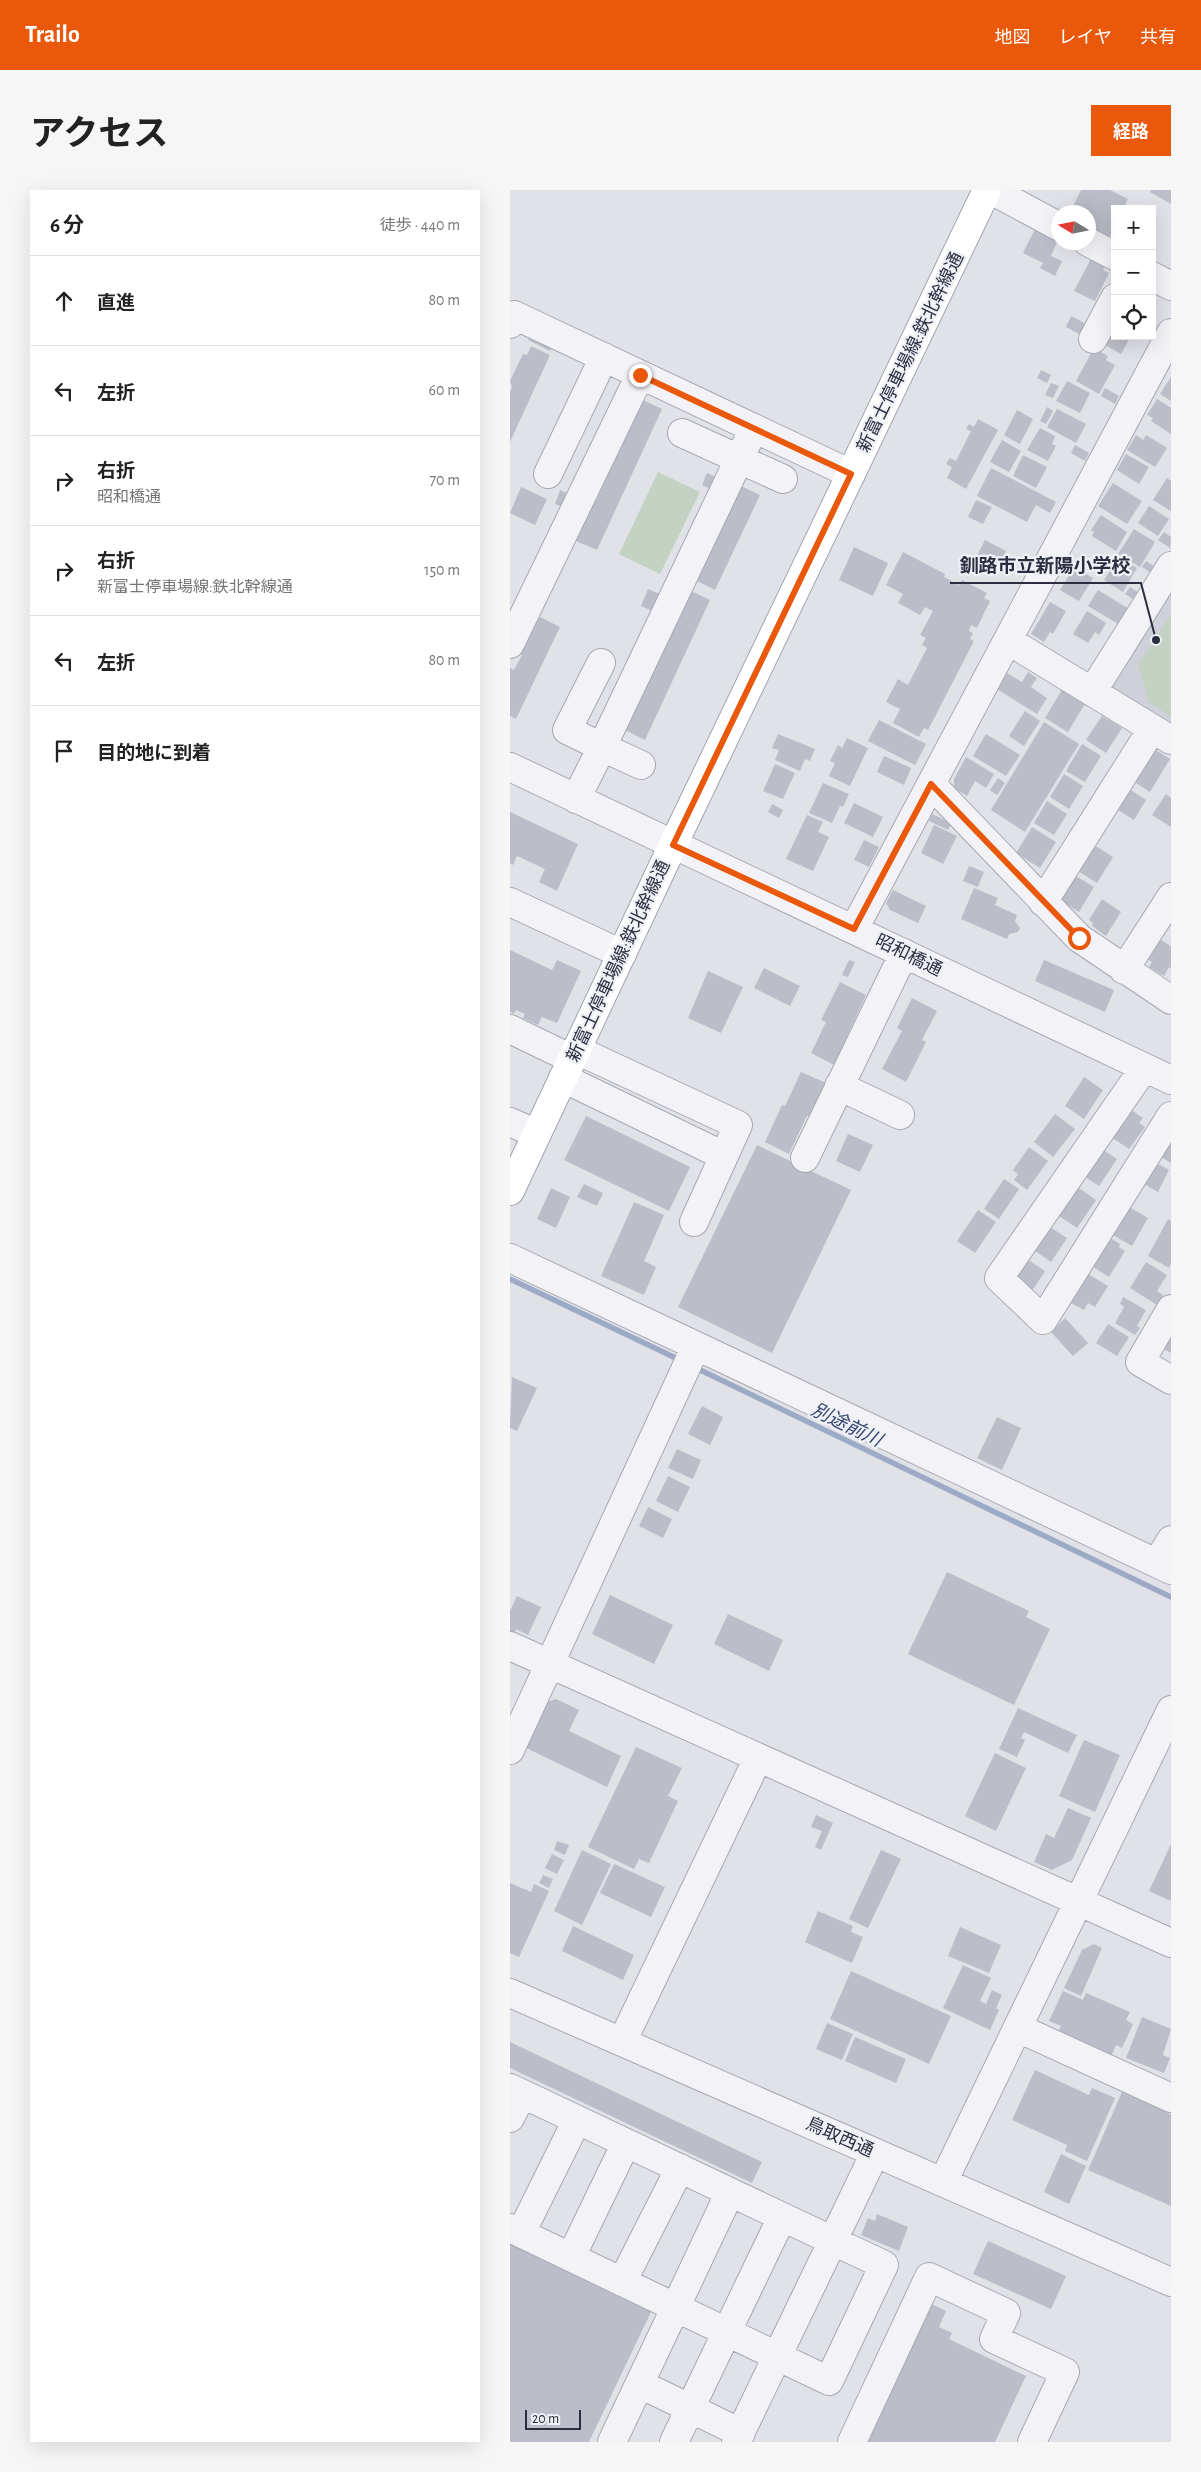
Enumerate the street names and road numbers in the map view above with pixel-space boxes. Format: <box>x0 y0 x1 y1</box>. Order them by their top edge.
street label: 新富士停車場線:鉄北幹線通 <box>853 249 967 455</box>
street label: 新富士停車場線:鉄北幹線通 <box>562 857 674 1065</box>
street label: 昭和橋通 <box>872 930 946 980</box>
street label: 鳥取西通 <box>803 2113 877 2161</box>

